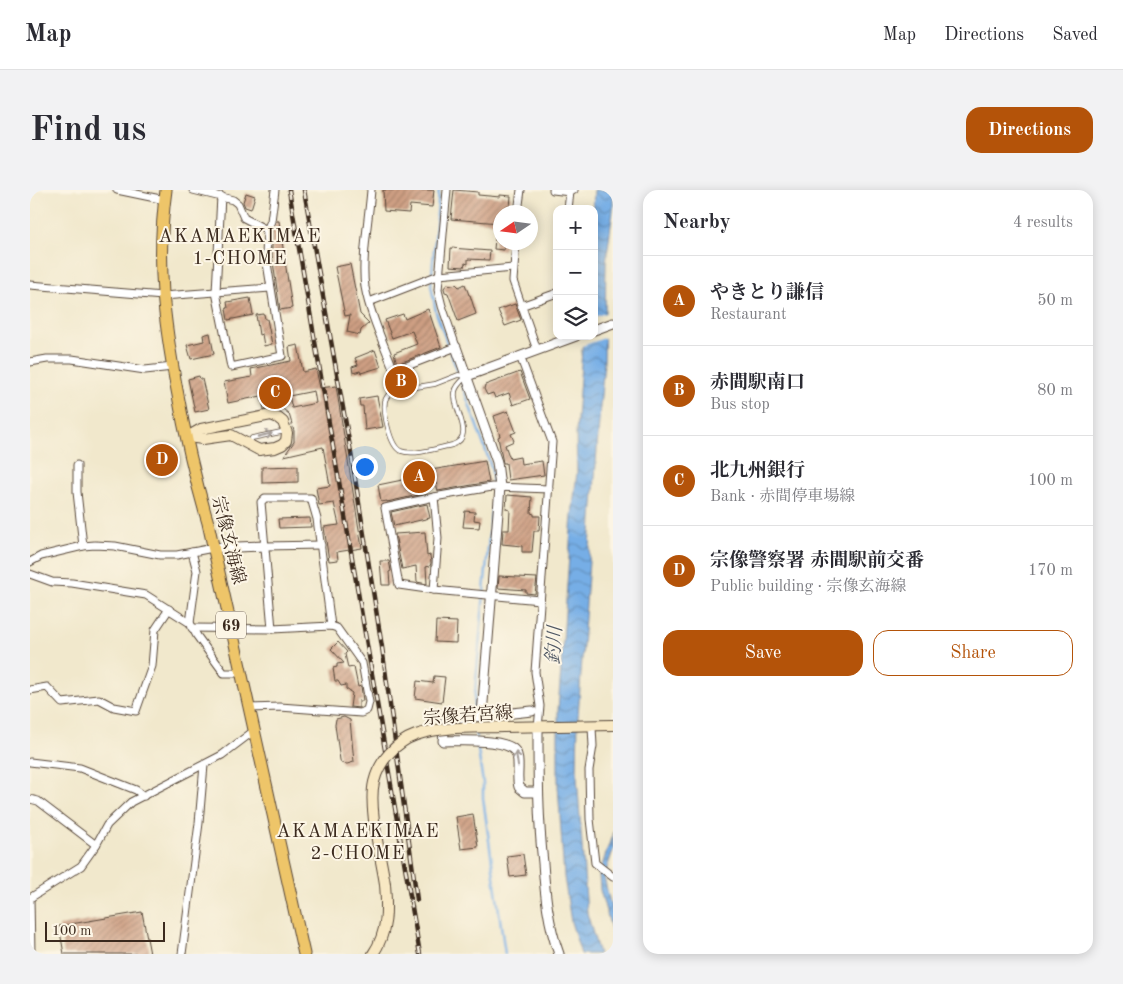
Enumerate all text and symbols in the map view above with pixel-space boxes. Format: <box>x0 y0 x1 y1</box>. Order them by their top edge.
text: Map <box>25 23 72 47</box>
text: Map <box>883 26 916 44</box>
text: Directions <box>944 26 1024 44</box>
text: Saved <box>1052 26 1098 44</box>
button: Directions <box>966 107 1093 153</box>
text: Find us <box>30 113 146 148</box>
north arrow <box>493 205 538 250</box>
map controls <box>553 205 598 340</box>
button: + <box>553 205 598 250</box>
text: Nearby <box>663 212 731 233</box>
text: 4 results <box>1013 215 1073 231</box>
district label: AKAMAEKIMAE 1-CHOME <box>158 228 322 269</box>
button: − <box>553 250 598 295</box>
text: やきとり謙信 <box>710 284 824 303</box>
text: A <box>673 293 685 309</box>
text: 50 m <box>1037 293 1073 309</box>
button: layers <box>553 295 598 340</box>
text: Restaurant <box>710 307 787 323</box>
pin: B <box>385 363 417 401</box>
pin: C <box>259 374 291 412</box>
text: 赤間駅南口 <box>710 374 805 393</box>
text: B <box>673 383 685 399</box>
text: 80 m <box>1037 383 1073 399</box>
text: Bus stop <box>710 397 770 413</box>
one-way arrow <box>257 430 273 439</box>
pin: D <box>146 441 178 479</box>
your location <box>352 454 378 480</box>
pin: A <box>403 458 435 496</box>
text: 北九州銀行 <box>710 462 805 481</box>
text: C <box>674 473 684 489</box>
text: 100 m <box>1028 473 1073 489</box>
text: Bank · 赤間停車場線 <box>710 489 855 505</box>
street label: 宗像玄海線 <box>208 494 250 586</box>
text: 宗像警察署 赤間駅前交番 <box>710 552 924 571</box>
text: D <box>673 563 685 579</box>
text: 170 m <box>1028 563 1073 579</box>
text: Public building · 宗像玄海線 <box>710 579 906 595</box>
road number: 69 <box>216 612 246 638</box>
water label: 釣川 <box>543 623 566 665</box>
button: Save <box>663 630 863 676</box>
button: Share <box>873 630 1073 676</box>
street label: 宗像若宮線 <box>422 702 514 728</box>
one-way arrow <box>511 752 521 768</box>
district label: AKAMAEKIMAE 2-CHOME <box>276 823 440 864</box>
scale bar <box>45 919 165 942</box>
text: 100 m <box>52 924 91 938</box>

